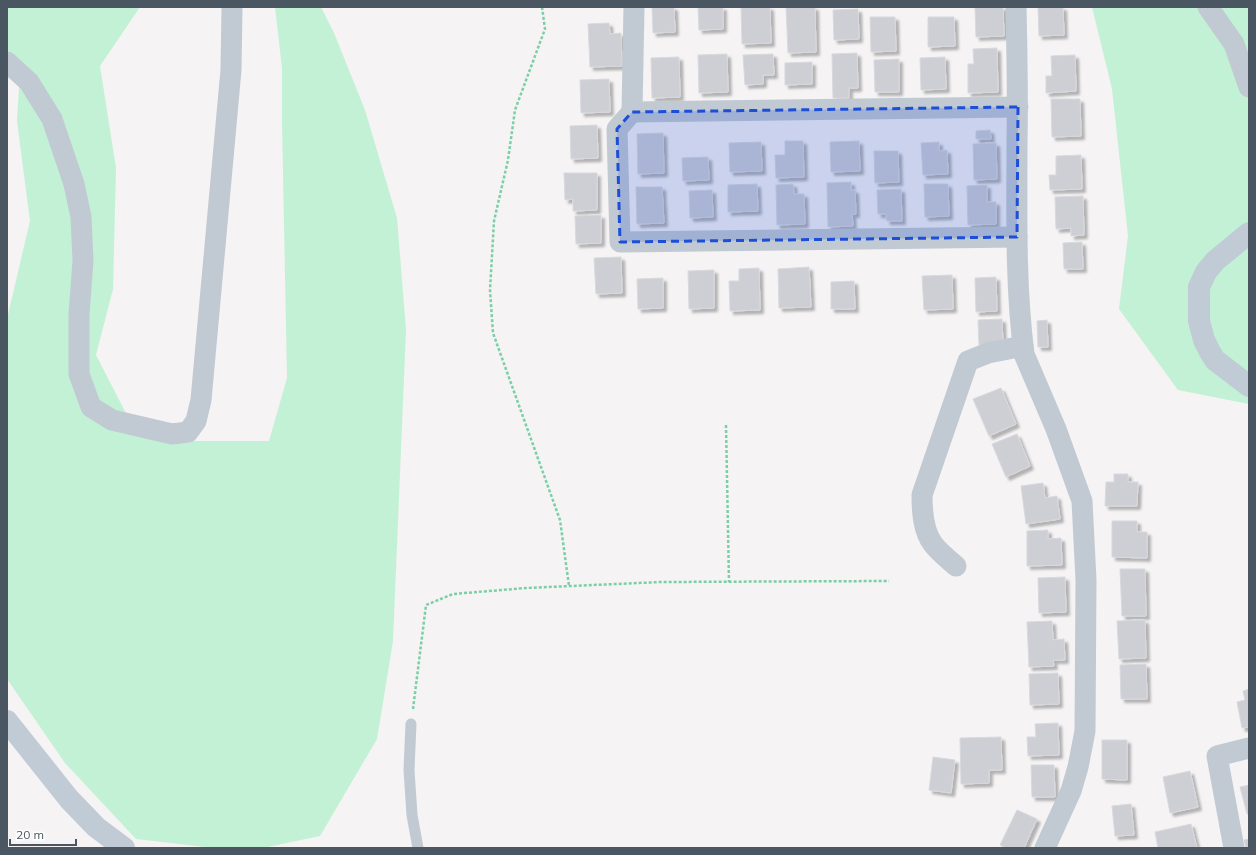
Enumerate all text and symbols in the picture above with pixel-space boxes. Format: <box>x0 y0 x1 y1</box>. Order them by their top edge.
scale bar <box>10 821 76 847</box>
text: 20 m <box>16 827 44 842</box>

